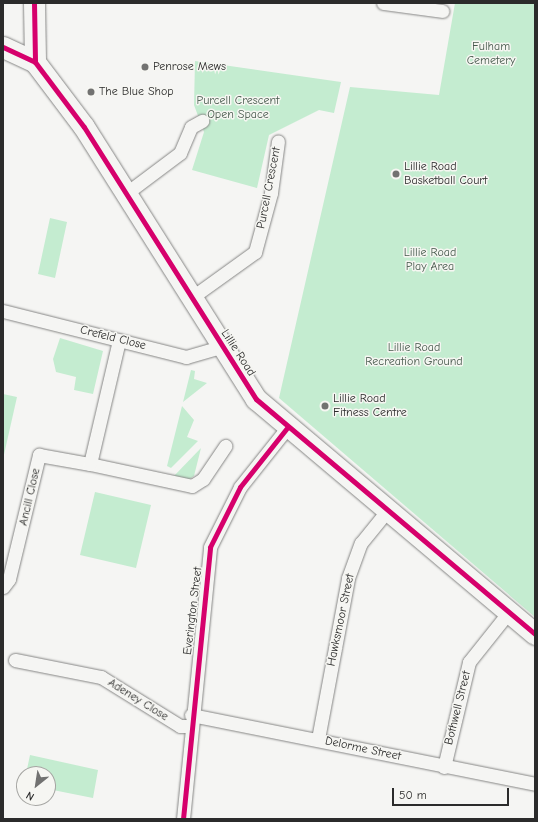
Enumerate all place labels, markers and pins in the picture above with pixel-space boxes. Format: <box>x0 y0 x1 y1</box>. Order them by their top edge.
place label: Penrose Mews <box>153 60 226 74</box>
marker: Penrose Mews <box>140 62 150 72</box>
place label: The Blue Shop <box>99 85 174 99</box>
marker: The Blue Shop <box>86 87 96 97</box>
place label: Lillie Road Basketball Court <box>404 160 488 188</box>
marker: Lillie Road Basketball Court <box>391 169 401 179</box>
place label: Lillie Road Fitness Centre <box>333 392 407 420</box>
marker: Lillie Road Fitness Centre <box>320 401 330 411</box>

